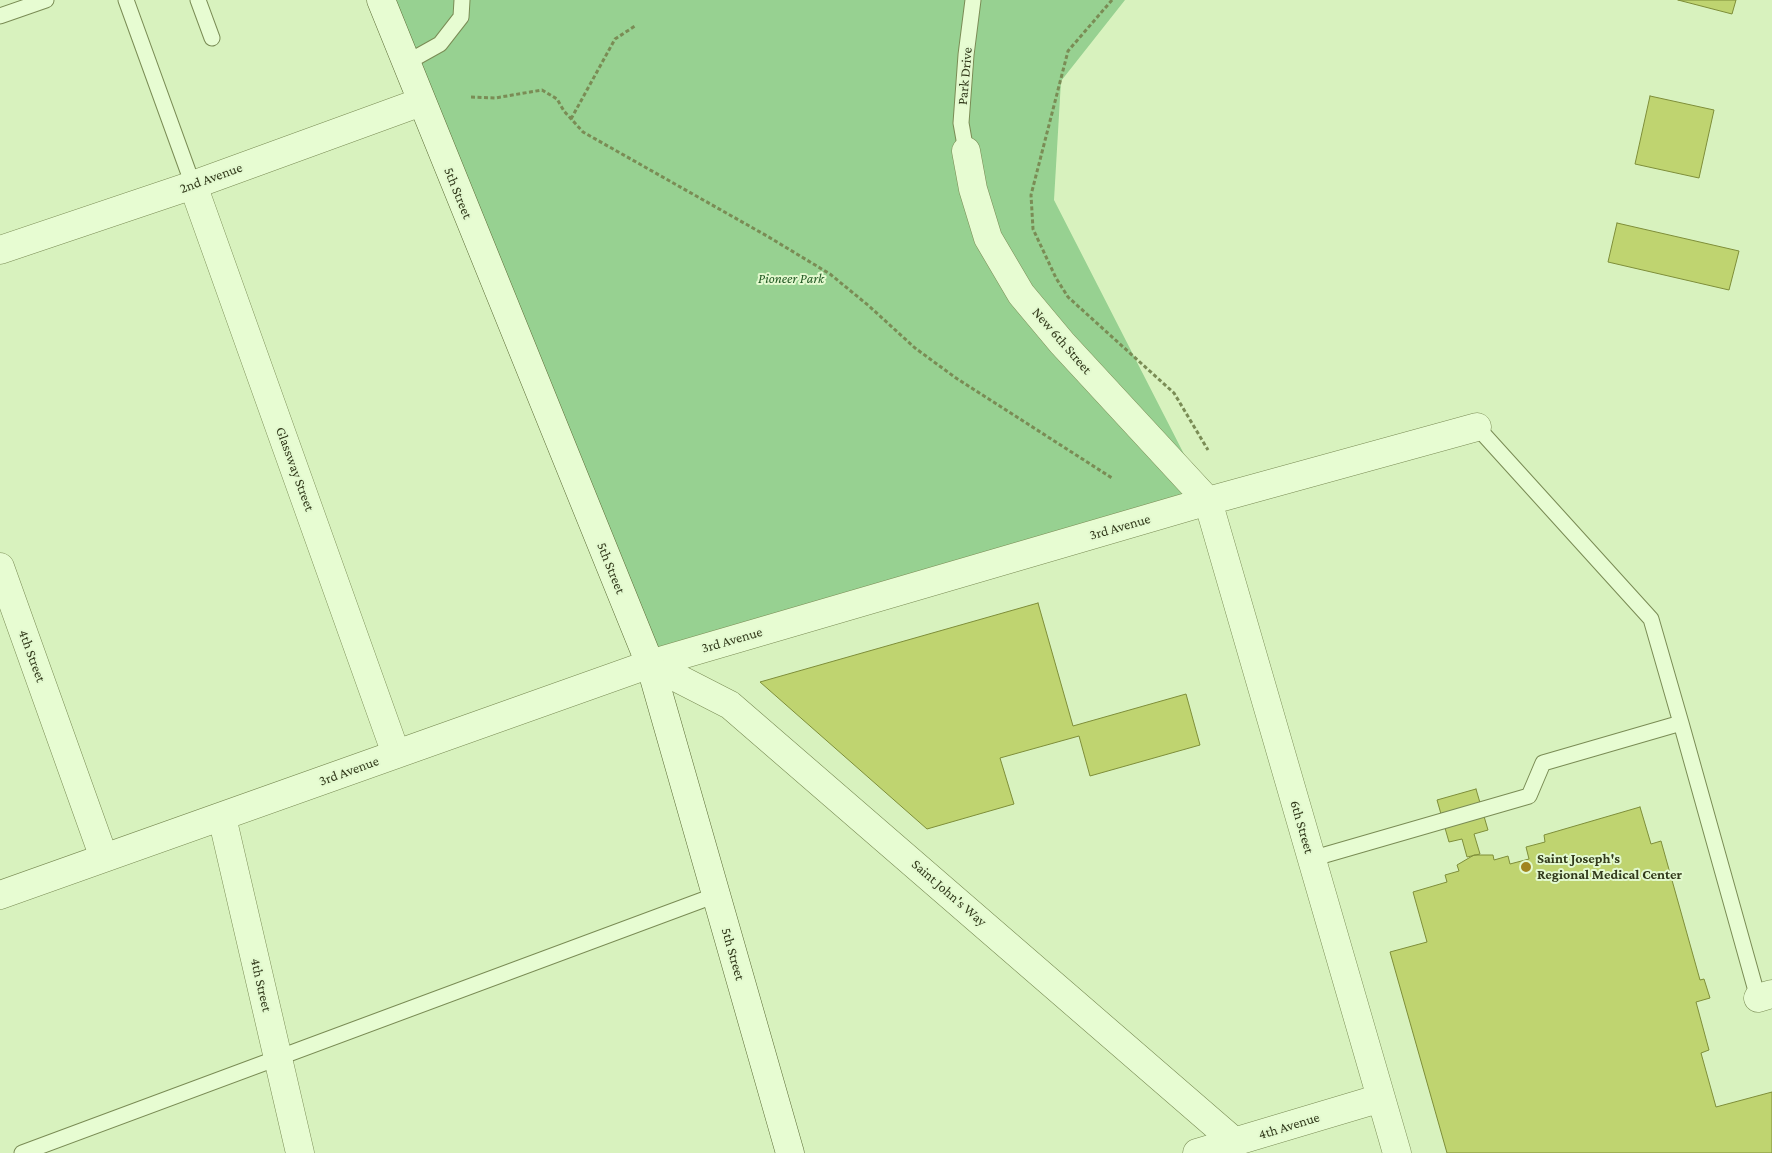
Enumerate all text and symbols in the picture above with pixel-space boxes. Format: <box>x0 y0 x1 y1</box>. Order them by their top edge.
street label: Park Drive <box>954 46 976 106</box>
street label: 2nd Avenue <box>177 159 245 197</box>
street label: 5th Street <box>440 165 476 221</box>
park label: Pioneer Park <box>758 271 824 287</box>
street label: New 6th Street <box>1029 304 1095 378</box>
street label: Glassway Street <box>272 425 318 513</box>
street label: 3rd Avenue <box>1088 510 1152 544</box>
street label: 5th Street <box>593 540 629 596</box>
street label: 3rd Avenue <box>700 623 764 657</box>
street label: 4th Street <box>15 627 49 685</box>
street label: 3rd Avenue <box>317 752 381 790</box>
street label: 6th Street <box>1286 798 1318 856</box>
place label: Saint Joseph's Regional Medical Center <box>1537 851 1682 884</box>
street label: Saint John's Way <box>908 856 990 930</box>
marker: Saint Joseph's Regional Medical Center <box>1519 860 1533 874</box>
street label: 5th Street <box>717 926 749 982</box>
street label: 4th Street <box>247 956 275 1014</box>
street label: 4th Avenue <box>1256 1109 1322 1143</box>

